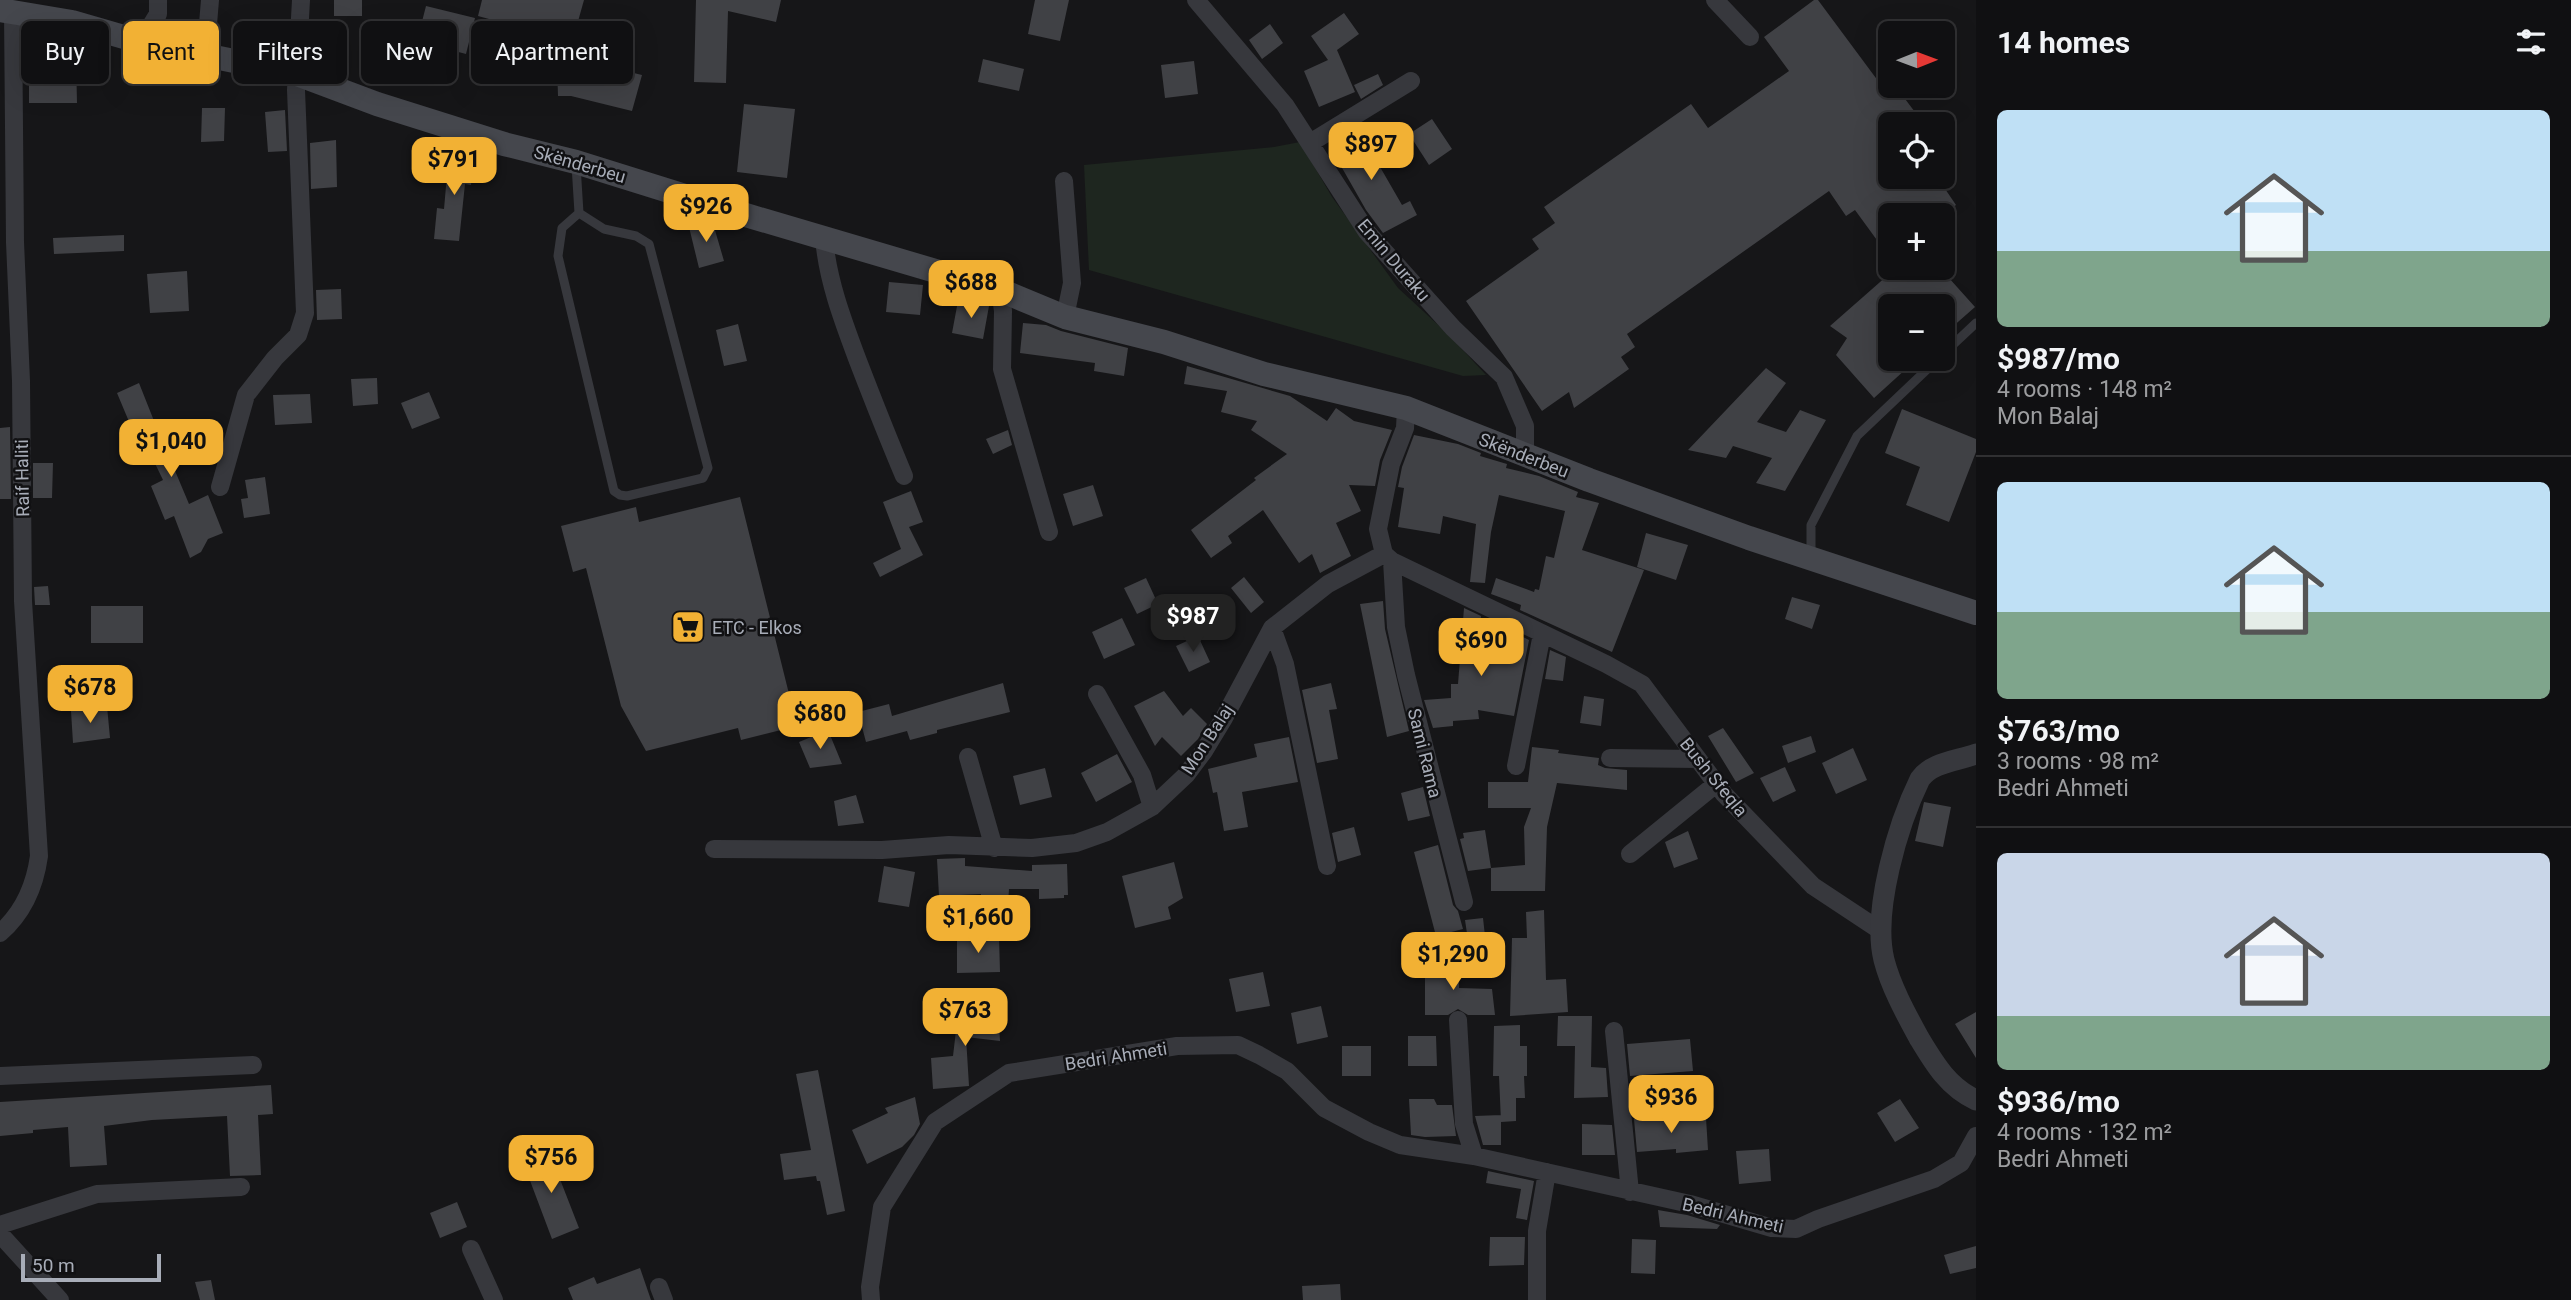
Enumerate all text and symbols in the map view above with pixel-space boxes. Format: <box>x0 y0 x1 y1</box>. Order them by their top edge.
chip: Buy <box>21 21 109 84</box>
chip: Rent <box>123 21 219 84</box>
chip: Filters <box>233 21 347 84</box>
chip: New <box>361 21 457 84</box>
chip: Apartment <box>471 21 633 84</box>
north arrow <box>1878 21 1955 98</box>
map controls <box>1878 21 1955 371</box>
icon: filters <box>2512 23 2550 61</box>
text: 14 homes <box>1997 25 2130 60</box>
button: locate <box>1878 112 1955 189</box>
pin: $897 <box>1330 122 1412 182</box>
text: $897 <box>1345 131 1397 158</box>
pin: $791 <box>413 138 495 197</box>
street label: Skënderbeu <box>532 141 628 187</box>
text: $791 <box>428 146 480 173</box>
icon: home <box>2211 155 2337 281</box>
pin: $926 <box>665 184 747 244</box>
text: $926 <box>680 193 732 220</box>
button: + <box>1878 203 1955 280</box>
street label: Emin Duraku <box>1353 215 1435 305</box>
pin: $688 <box>930 260 1012 320</box>
text: $688 <box>945 269 997 296</box>
button: − <box>1878 294 1955 371</box>
text: $987/mo <box>1997 341 2120 376</box>
text: 4 rooms · 148 m² <box>1997 376 2172 403</box>
text: Mon Balaj <box>1997 403 2099 430</box>
pin: $1,040 <box>114 420 228 479</box>
text: $1,040 <box>135 428 207 455</box>
street label: Skënderbeu <box>1476 428 1572 482</box>
street label: Raif Haliti <box>11 439 33 517</box>
icon: home <box>2211 527 2337 653</box>
pin: $987 <box>1152 594 1234 654</box>
text: $987 <box>1167 603 1219 630</box>
supermarket icon: ETC - Elkos <box>669 608 707 646</box>
place label: ETC - Elkos <box>712 617 802 638</box>
pin: $690 <box>1440 618 1522 678</box>
text: $690 <box>1455 627 1507 654</box>
pin: $678 <box>49 666 131 725</box>
text: $678 <box>64 674 116 701</box>
pin: $680 <box>779 692 861 751</box>
text: $680 <box>794 700 846 727</box>
street label: Mon Balaj <box>1176 700 1238 778</box>
street label: Sami Rama <box>1404 706 1446 800</box>
text: $763/mo <box>1997 713 2120 748</box>
street label: Bush Sfeqla <box>1676 733 1752 821</box>
text: 3 rooms · 98 m² <box>1997 748 2159 775</box>
text: Bedri Ahmeti <box>1997 775 2129 802</box>
pin: $1,660 <box>921 895 1035 955</box>
icon: home <box>2211 898 2337 1024</box>
text: $1,660 <box>942 904 1014 931</box>
pin: $1,290 <box>1396 932 1510 992</box>
text: $1,290 <box>1417 941 1489 968</box>
pin: $763 <box>924 988 1006 1048</box>
text: $763 <box>939 997 991 1024</box>
street label: Bedri Ahmeti <box>1063 1038 1169 1074</box>
pin: $936 <box>1630 1076 1712 1135</box>
text: $936 <box>1645 1084 1697 1111</box>
text: $936/mo <box>1997 1084 2120 1119</box>
text: 4 rooms · 132 m² <box>1997 1119 2172 1146</box>
pin: $756 <box>510 1136 592 1195</box>
text: $756 <box>525 1144 577 1171</box>
text: Bedri Ahmeti <box>1997 1146 2129 1173</box>
street label: Bedri Ahmeti <box>1680 1193 1786 1237</box>
scale bar <box>21 1251 161 1283</box>
text: 50 m <box>32 1254 75 1277</box>

